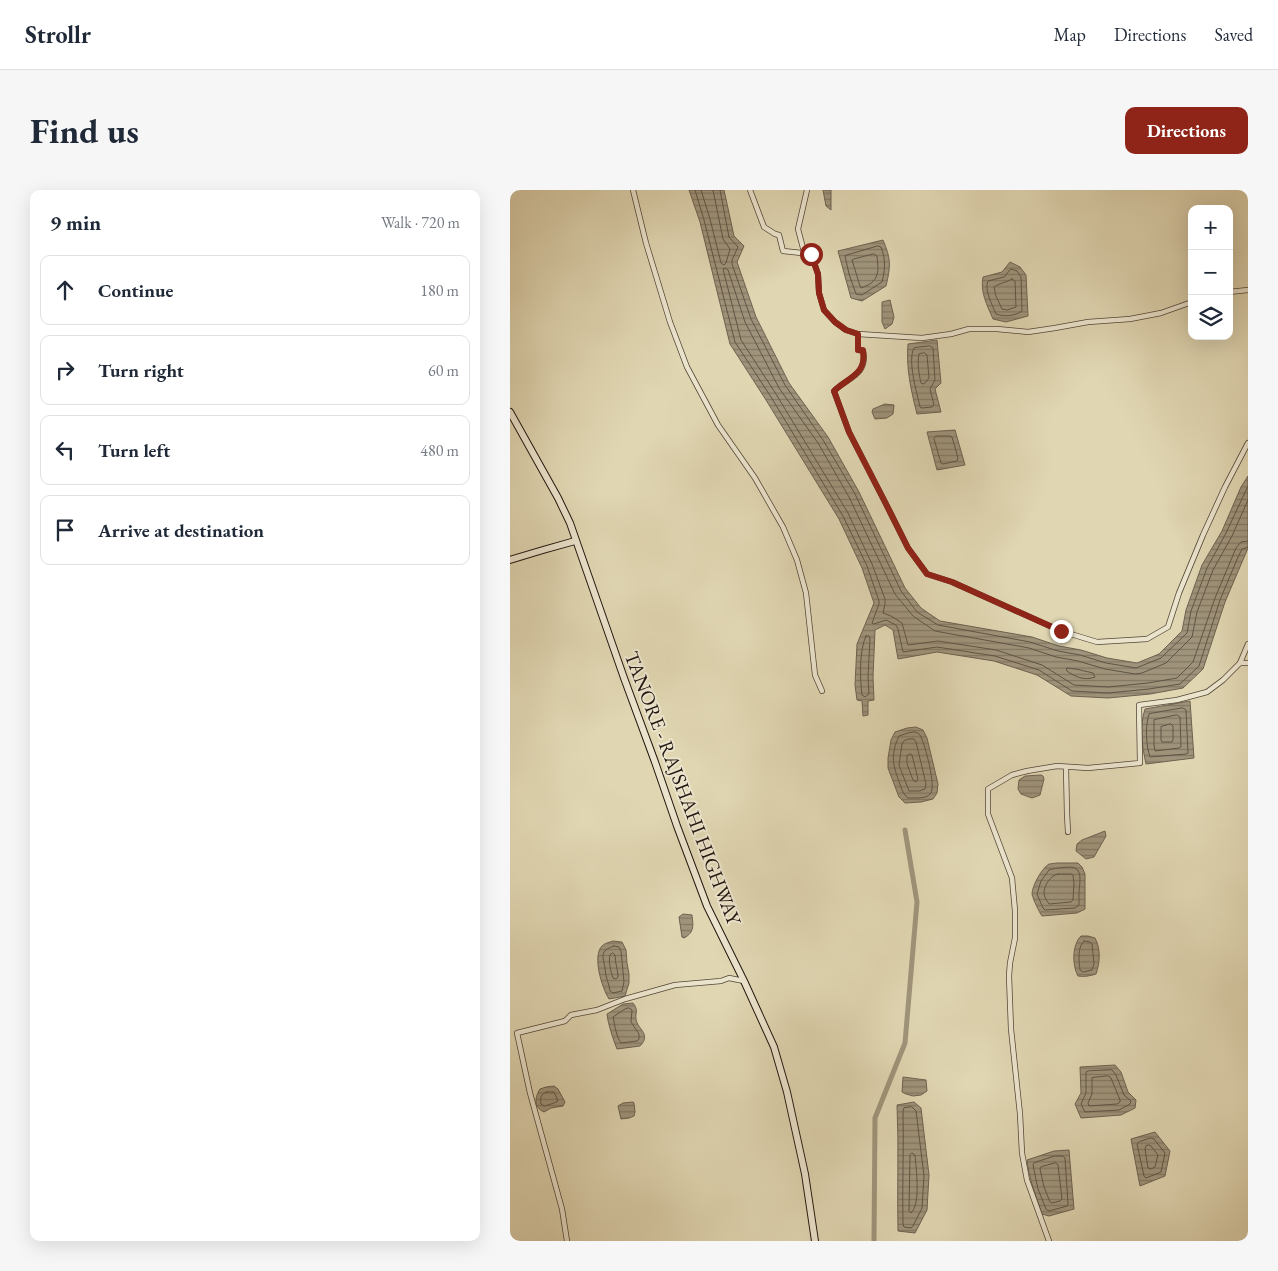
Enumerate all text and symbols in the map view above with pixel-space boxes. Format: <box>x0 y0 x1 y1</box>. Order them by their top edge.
text: Strollr <box>25 19 91 50</box>
text: Map <box>1054 23 1086 46</box>
text: Directions <box>1114 23 1186 46</box>
text: Saved <box>1214 23 1253 46</box>
button: Directions <box>1125 107 1248 154</box>
text: Find us <box>30 108 139 153</box>
map controls <box>1188 205 1233 340</box>
button: + <box>1188 205 1233 250</box>
text: 9 min <box>50 209 101 236</box>
text: Walk · 720 m <box>381 212 460 233</box>
route start <box>800 243 823 266</box>
button: − <box>1188 250 1233 295</box>
icon: ahead <box>51 276 79 304</box>
text: Continue <box>98 278 173 303</box>
text: 180 m <box>420 280 459 301</box>
button: layers <box>1188 295 1233 340</box>
icon: right <box>51 356 79 384</box>
text: Turn right <box>98 358 184 383</box>
text: 60 m <box>428 360 459 381</box>
icon: left <box>51 436 79 464</box>
text: Turn left <box>98 438 170 463</box>
text: 480 m <box>420 440 459 461</box>
icon: arrive <box>51 516 79 544</box>
text: Arrive at destination <box>98 518 264 543</box>
route end <box>1050 620 1073 643</box>
street label: TANORE - RAJSHAHI HIGHWAY <box>619 647 748 930</box>

